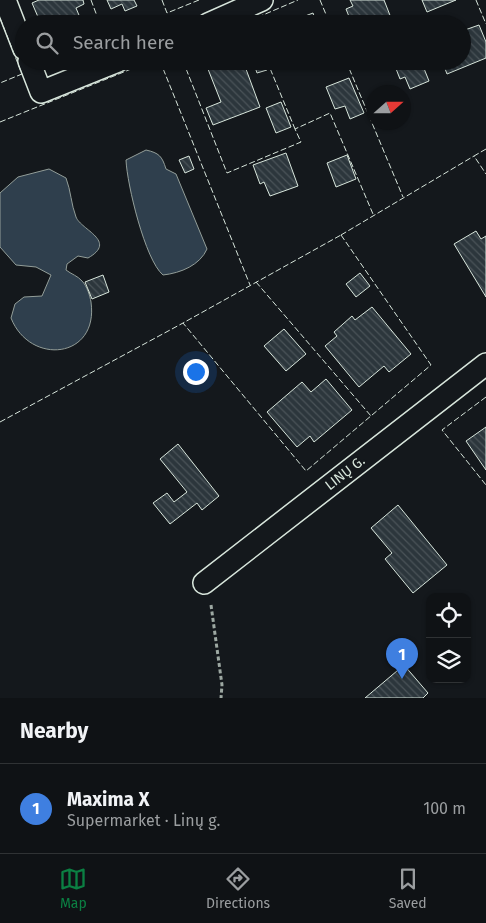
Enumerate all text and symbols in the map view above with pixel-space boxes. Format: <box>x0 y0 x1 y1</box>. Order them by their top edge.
search box <box>15 15 471 70</box>
icon: search <box>33 29 61 57</box>
text: Search here <box>73 31 174 54</box>
north arrow <box>366 85 411 130</box>
your location <box>183 359 209 385</box>
street label: LINŲ G. <box>322 452 368 494</box>
map controls <box>426 593 471 683</box>
button: locate <box>426 593 471 638</box>
pin: 1 <box>386 638 418 679</box>
button: layers <box>426 638 471 683</box>
text: Nearby <box>20 718 88 744</box>
text: Maxima X <box>67 788 149 811</box>
text: 1 <box>32 799 40 818</box>
text: 100 m <box>423 799 466 818</box>
text: Supermarket · Linų g. <box>67 811 220 830</box>
tab: Map <box>59 865 87 912</box>
tab: Directions <box>206 865 270 912</box>
tab: Saved <box>389 865 427 912</box>

